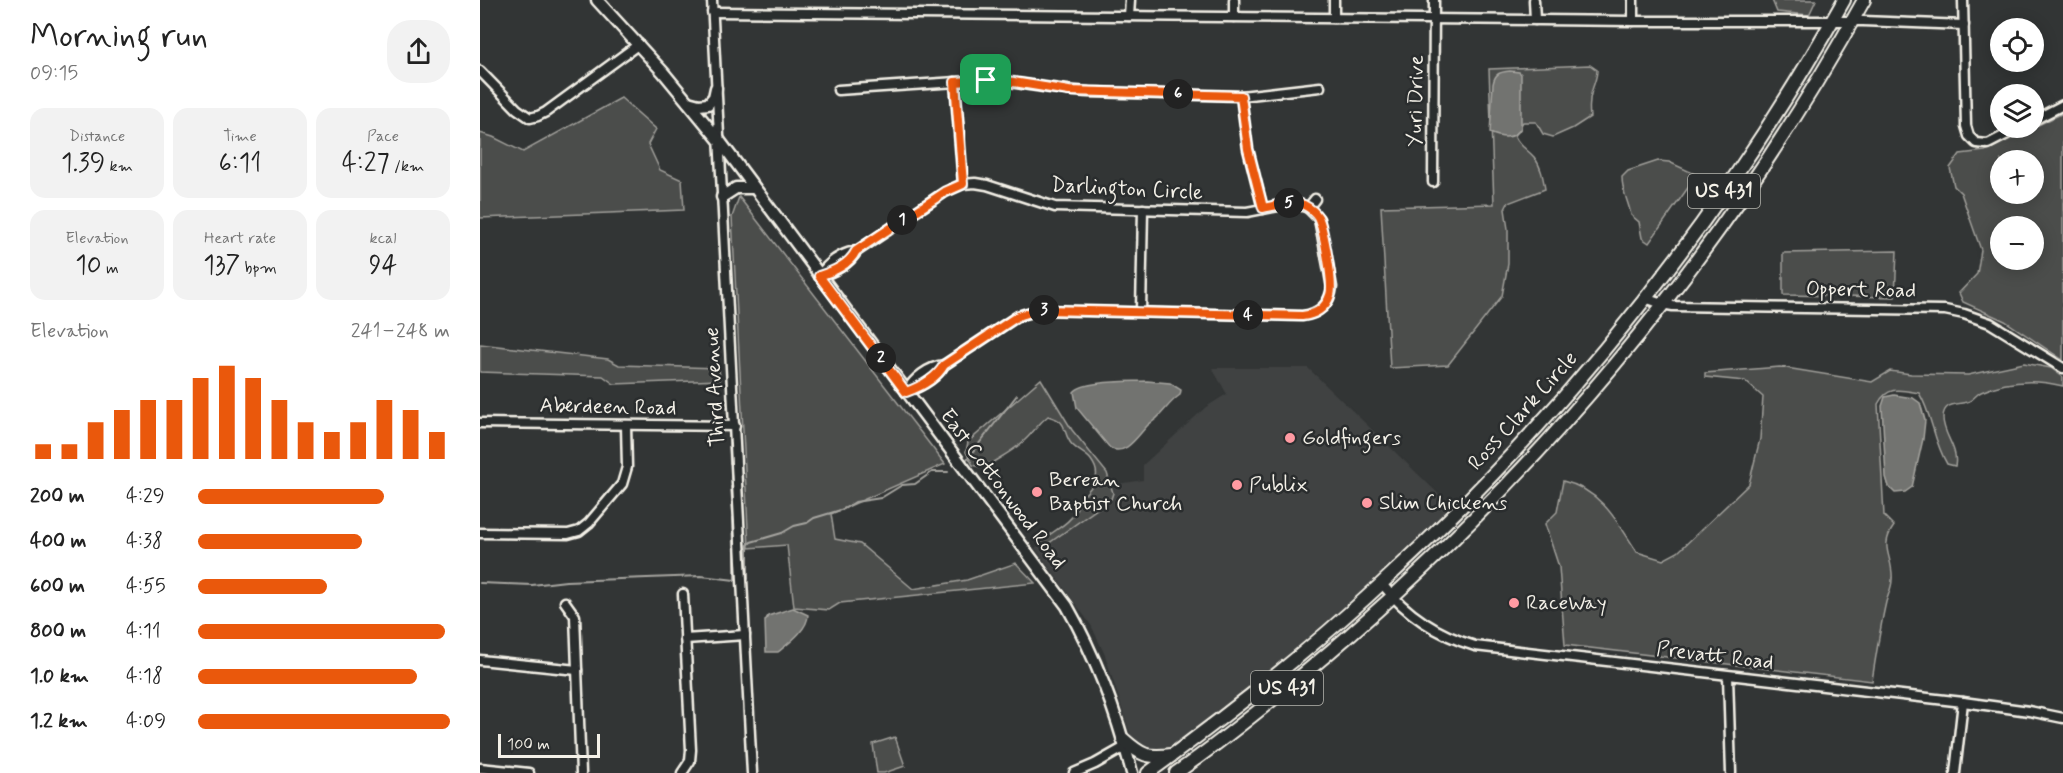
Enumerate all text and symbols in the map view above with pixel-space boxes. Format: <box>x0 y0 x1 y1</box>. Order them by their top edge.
text: Morning run <box>30 15 208 59</box>
map controls <box>1990 18 2044 270</box>
button: locate <box>1990 18 2044 72</box>
button: share <box>387 20 450 83</box>
pin <box>960 54 1011 105</box>
street label: Yuri Drive <box>1401 55 1431 147</box>
text: 09:15 <box>30 60 78 87</box>
icon: arrive <box>969 63 1002 96</box>
pin: 6 <box>1163 79 1193 109</box>
text: 6 <box>1174 83 1182 104</box>
button: layers <box>1990 84 2044 138</box>
text: Distance <box>69 126 125 147</box>
text: Time <box>223 126 257 147</box>
text: Pace <box>367 126 399 147</box>
text: 1.39 <box>61 147 105 181</box>
text: 6:11 <box>218 147 262 181</box>
text: 4:27 <box>342 147 390 181</box>
button: + <box>1990 150 2044 204</box>
text: km <box>105 156 133 177</box>
text: /km <box>390 156 424 177</box>
street label: Darlington Circle <box>1050 171 1204 209</box>
road number: US 431 <box>1688 174 1760 208</box>
pin: 5 <box>1274 188 1304 218</box>
text: 5 <box>1284 192 1294 213</box>
pin: 1 <box>887 205 917 235</box>
text: 1 <box>898 209 906 230</box>
button: − <box>1990 216 2044 270</box>
text: Elevation <box>66 228 129 249</box>
text: Heart rate <box>204 228 276 249</box>
text: kcal <box>370 228 396 249</box>
text: 10 <box>75 249 102 283</box>
text: 137 <box>203 249 240 283</box>
text: 94 <box>369 249 397 283</box>
text: m <box>102 258 119 279</box>
text: bpm <box>240 258 277 279</box>
street label: Oppert Road <box>1806 275 1916 305</box>
pin: 3 <box>1029 295 1059 325</box>
text: 3 <box>1040 299 1048 320</box>
pin: 4 <box>1233 300 1263 330</box>
text: 4 <box>1243 304 1253 325</box>
text: Elevation <box>30 318 109 345</box>
text: 241–248 m <box>351 318 450 345</box>
street label: Third Avenue <box>698 326 732 448</box>
pin: 2 <box>866 343 896 373</box>
street label: Ross Clark Circle <box>1462 345 1584 477</box>
text: 2 <box>877 347 885 368</box>
street label: Aberdeen Road <box>539 392 677 422</box>
street label: East Cottonwood Road <box>933 403 1073 575</box>
place label: Goldfingers <box>1302 424 1401 454</box>
marker: Goldfingers <box>1283 431 1297 445</box>
place label: Berean Baptist Church <box>1049 466 1182 518</box>
place label: Publix <box>1249 471 1308 499</box>
marker: Publix <box>1230 478 1244 492</box>
text: 200 m <box>30 483 85 510</box>
text: 4:29 <box>126 483 165 510</box>
marker: Berean Baptist Church <box>1030 485 1044 499</box>
place label: Slim Chickens <box>1379 489 1507 517</box>
marker: Slim Chickens <box>1360 496 1374 510</box>
text: 400 m <box>30 528 86 555</box>
text: 4:38 <box>126 528 163 555</box>
text: 600 m <box>30 573 85 600</box>
text: 4:55 <box>126 573 166 600</box>
place label: RaceWay <box>1526 589 1607 617</box>
marker: RaceWay <box>1507 596 1521 610</box>
text: 800 m <box>30 618 86 645</box>
text: 4:11 <box>126 618 161 645</box>
street label: Prevatt Road <box>1655 635 1775 677</box>
text: 1.0 km <box>30 663 89 690</box>
text: 4:18 <box>126 663 163 690</box>
road number: US 431 <box>1251 671 1323 705</box>
text: 1.2 km <box>30 708 87 735</box>
text: 4:09 <box>126 708 166 735</box>
scale bar <box>498 731 600 758</box>
text: 100 m <box>507 734 550 755</box>

